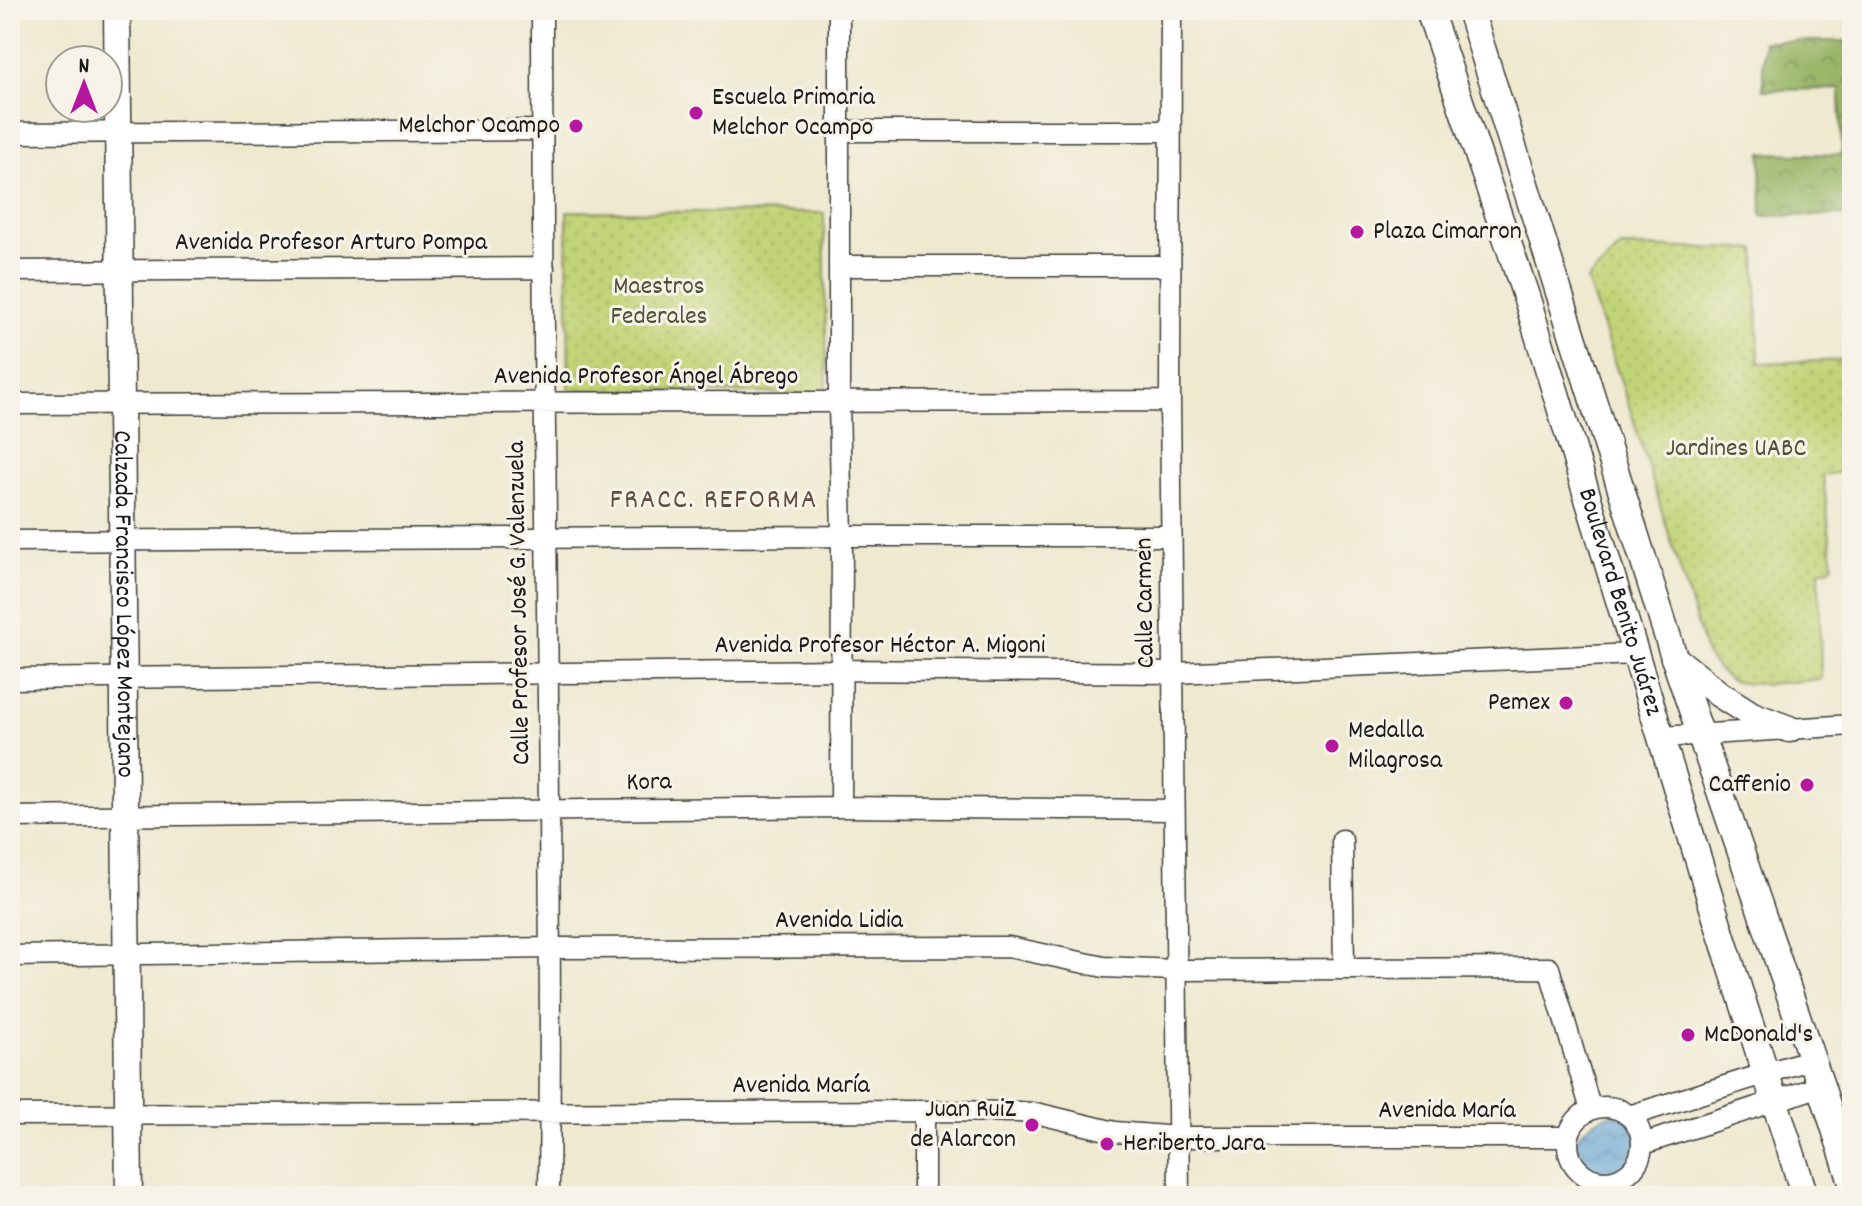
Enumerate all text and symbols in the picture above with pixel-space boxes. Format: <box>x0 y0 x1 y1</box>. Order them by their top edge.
north arrow <box>44 44 124 124</box>
text: N <box>79 52 90 83</box>
place label: Escuela Primaria Melchor Ocampo <box>712 80 876 147</box>
marker: Escuela Primaria Melchor Ocampo <box>687 104 705 122</box>
place label: Melchor Ocampo <box>399 108 560 145</box>
marker: Melchor Ocampo <box>567 117 585 135</box>
place label: Plaza Cimarron <box>1373 214 1522 251</box>
marker: Plaza Cimarron <box>1348 223 1366 241</box>
street label: Avenida Profesor Arturo Pompa <box>175 225 488 262</box>
park label: Maestros Federales <box>610 269 708 336</box>
street label: Avenida Profesor Ángel Ábrego <box>494 359 798 396</box>
street label: Calzada Francisco López Montejano <box>103 430 143 778</box>
park label: Jardines UABC <box>1666 431 1806 468</box>
street label: Calle Profesor José G. Valenzuela <box>499 440 541 765</box>
district label: FRACC. REFORMA <box>610 482 818 522</box>
street label: Boulevard Benito Juárez <box>1567 484 1672 720</box>
street label: Calle Carmen <box>1126 537 1166 669</box>
street label: Avenida Profesor Héctor A. Migoni <box>714 628 1046 665</box>
place label: Pemex <box>1488 685 1550 722</box>
marker: Pemex <box>1557 694 1575 712</box>
place label: Medalla Milagrosa <box>1348 713 1443 780</box>
marker: Medalla Milagrosa <box>1323 737 1341 755</box>
street label: Kora <box>626 764 673 802</box>
place label: Caffenio <box>1709 767 1791 804</box>
marker: Caffenio <box>1798 776 1816 794</box>
street label: Avenida Lidia <box>775 903 904 940</box>
place label: McDonald's <box>1704 1017 1813 1054</box>
marker: McDonald's <box>1679 1026 1697 1044</box>
street label: Avenida María <box>732 1068 871 1105</box>
place label: Juan RuiZ de Alarcon <box>910 1092 1017 1159</box>
street label: Avenida María <box>1378 1093 1517 1130</box>
marker: Juan RuiZ de Alarcon <box>1023 1116 1041 1134</box>
place label: Heriberto Jara <box>1123 1126 1266 1163</box>
marker: Heriberto Jara <box>1098 1135 1116 1153</box>

